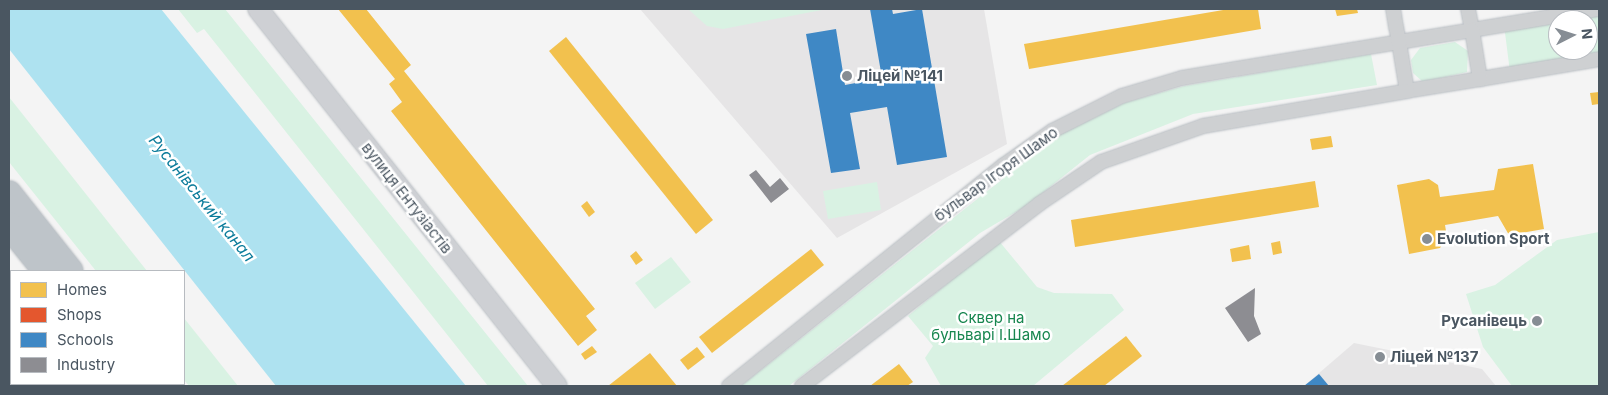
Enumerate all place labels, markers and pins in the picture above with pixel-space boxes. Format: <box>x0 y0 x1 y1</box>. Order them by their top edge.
place label: Ліцей №141 <box>857 67 943 85</box>
marker: Ліцей №141 <box>841 70 853 82</box>
place label: Evolution Sport <box>1437 230 1549 248</box>
marker: Evolution Sport <box>1421 233 1433 245</box>
place label: Русанівець <box>1441 312 1527 330</box>
marker: Русанівець <box>1531 315 1543 327</box>
place label: Ліцей №137 <box>1390 348 1478 366</box>
marker: Ліцей №137 <box>1374 351 1386 363</box>

